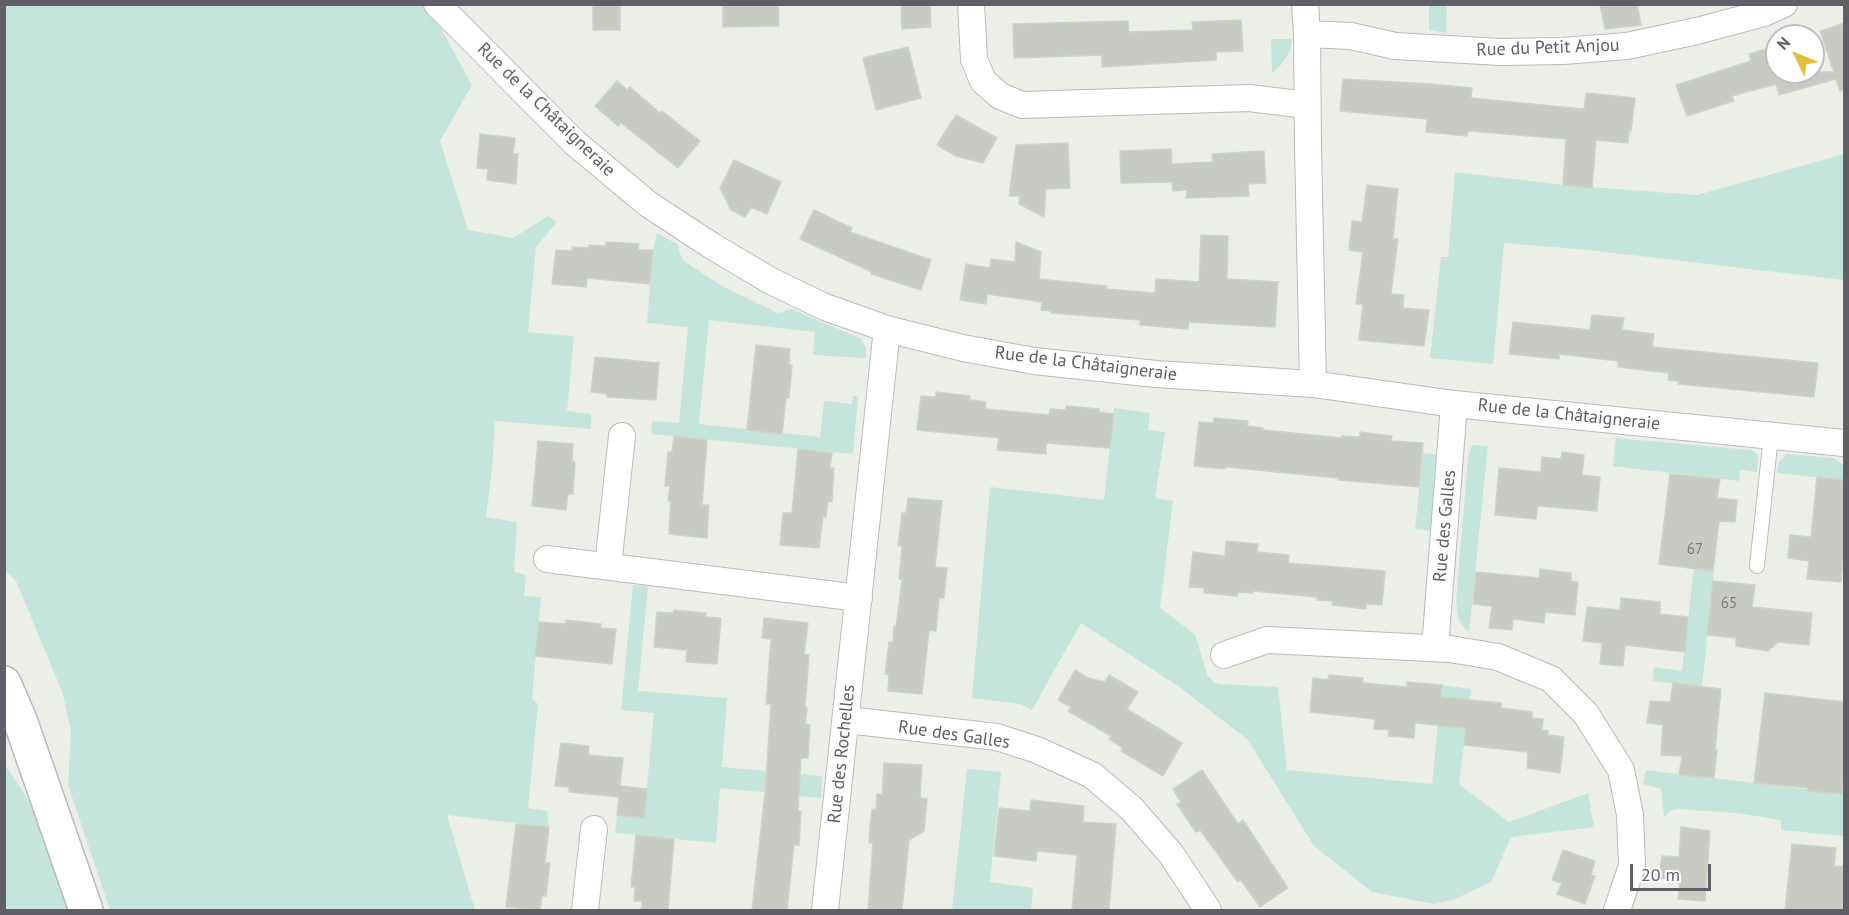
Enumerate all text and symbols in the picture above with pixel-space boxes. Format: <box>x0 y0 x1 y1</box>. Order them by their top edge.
north arrow <box>1765 24 1825 84</box>
text: N <box>1772 32 1794 54</box>
street label: Rue du Petit Anjou <box>1476 35 1620 61</box>
street label: Rue de la Châtaigneraie <box>473 39 619 181</box>
street label: Rue de la Châtaigneraie <box>994 342 1178 386</box>
street label: Rue de la Châtaigneraie <box>1477 395 1661 435</box>
street label: Rue des Galles <box>1429 469 1461 583</box>
house number: 67 <box>1687 541 1703 559</box>
house number: 65 <box>1721 595 1737 613</box>
street label: Rue des Rochelles <box>824 684 860 824</box>
street label: Rue des Galles <box>897 716 1011 754</box>
scale bar <box>1633 852 1714 890</box>
text: 20 m <box>1641 863 1680 886</box>

